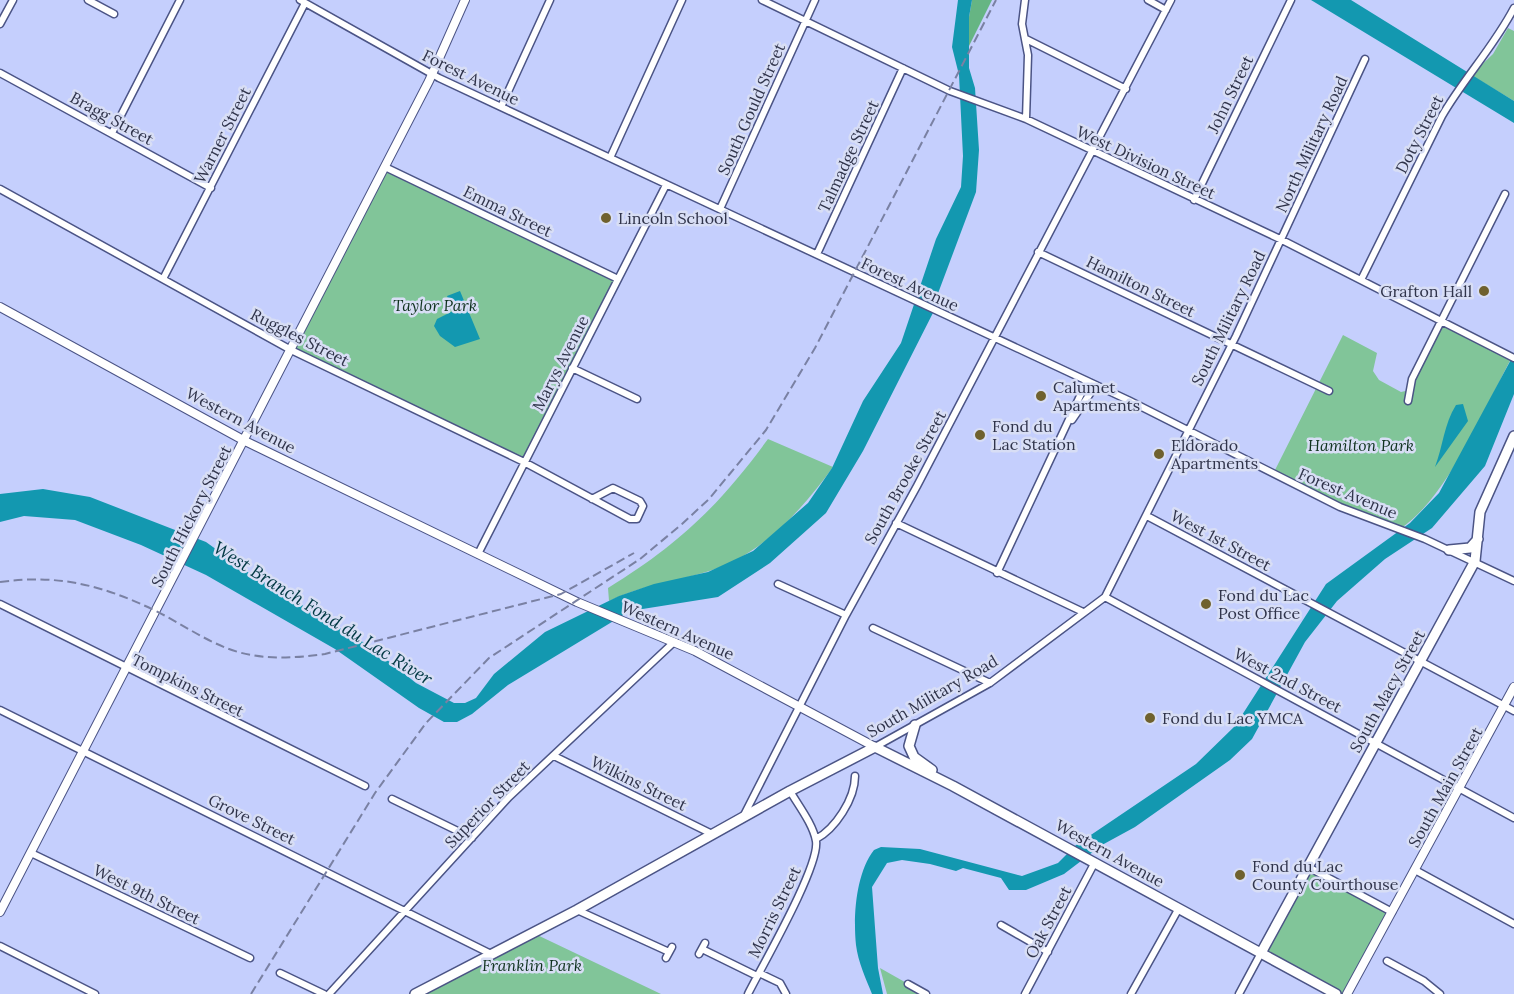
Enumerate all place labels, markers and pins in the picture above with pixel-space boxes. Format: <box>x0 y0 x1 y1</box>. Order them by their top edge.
place label: Lincoln School <box>618 208 728 228</box>
marker: Lincoln School <box>599 211 613 225</box>
place label: Grafton Hall <box>1380 281 1472 301</box>
marker: Grafton Hall <box>1477 284 1491 298</box>
place label: Calumet Apartments <box>1052 377 1140 415</box>
marker: Calumet Apartments <box>1034 389 1048 403</box>
place label: Fond du Lac Station <box>992 416 1076 454</box>
marker: Fond du Lac Station <box>973 428 987 442</box>
place label: Eldorado Apartments <box>1170 435 1258 473</box>
marker: Eldorado Apartments <box>1152 447 1166 461</box>
place label: Fond du Lac Post Office <box>1218 585 1309 623</box>
marker: Fond du Lac Post Office <box>1199 597 1213 611</box>
place label: Fond du Lac YMCA <box>1162 708 1304 728</box>
marker: Fond du Lac YMCA <box>1143 711 1157 725</box>
place label: Fond du Lac County Courthouse <box>1252 856 1399 894</box>
marker: Fond du Lac County Courthouse <box>1233 868 1247 882</box>

